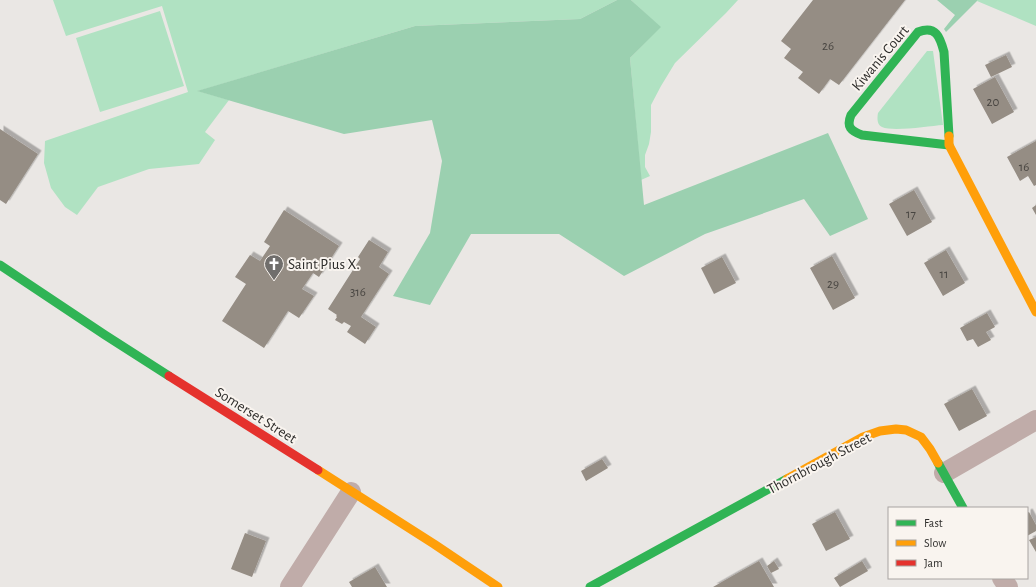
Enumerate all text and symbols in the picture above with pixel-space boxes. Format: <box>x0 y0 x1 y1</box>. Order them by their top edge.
street label: Kiwanis Court <box>849 23 912 94</box>
house number: 26 <box>822 40 834 53</box>
house number: 20 <box>987 96 1000 109</box>
house number: 16 <box>1019 161 1029 174</box>
house number: 17 <box>906 208 917 221</box>
church icon: Saint Pius X. <box>263 253 285 281</box>
place label: Saint Pius X. <box>288 257 360 272</box>
house number: 11 <box>940 268 948 281</box>
house number: 29 <box>827 278 839 291</box>
house number: 316 <box>350 286 366 299</box>
street label: Somerset Street <box>212 384 299 446</box>
street label: Thornbrough Street <box>765 430 874 497</box>
legend <box>888 507 1028 579</box>
text: Fast <box>924 517 943 529</box>
text: Slow <box>924 537 946 549</box>
text: Jam <box>924 557 943 569</box>

